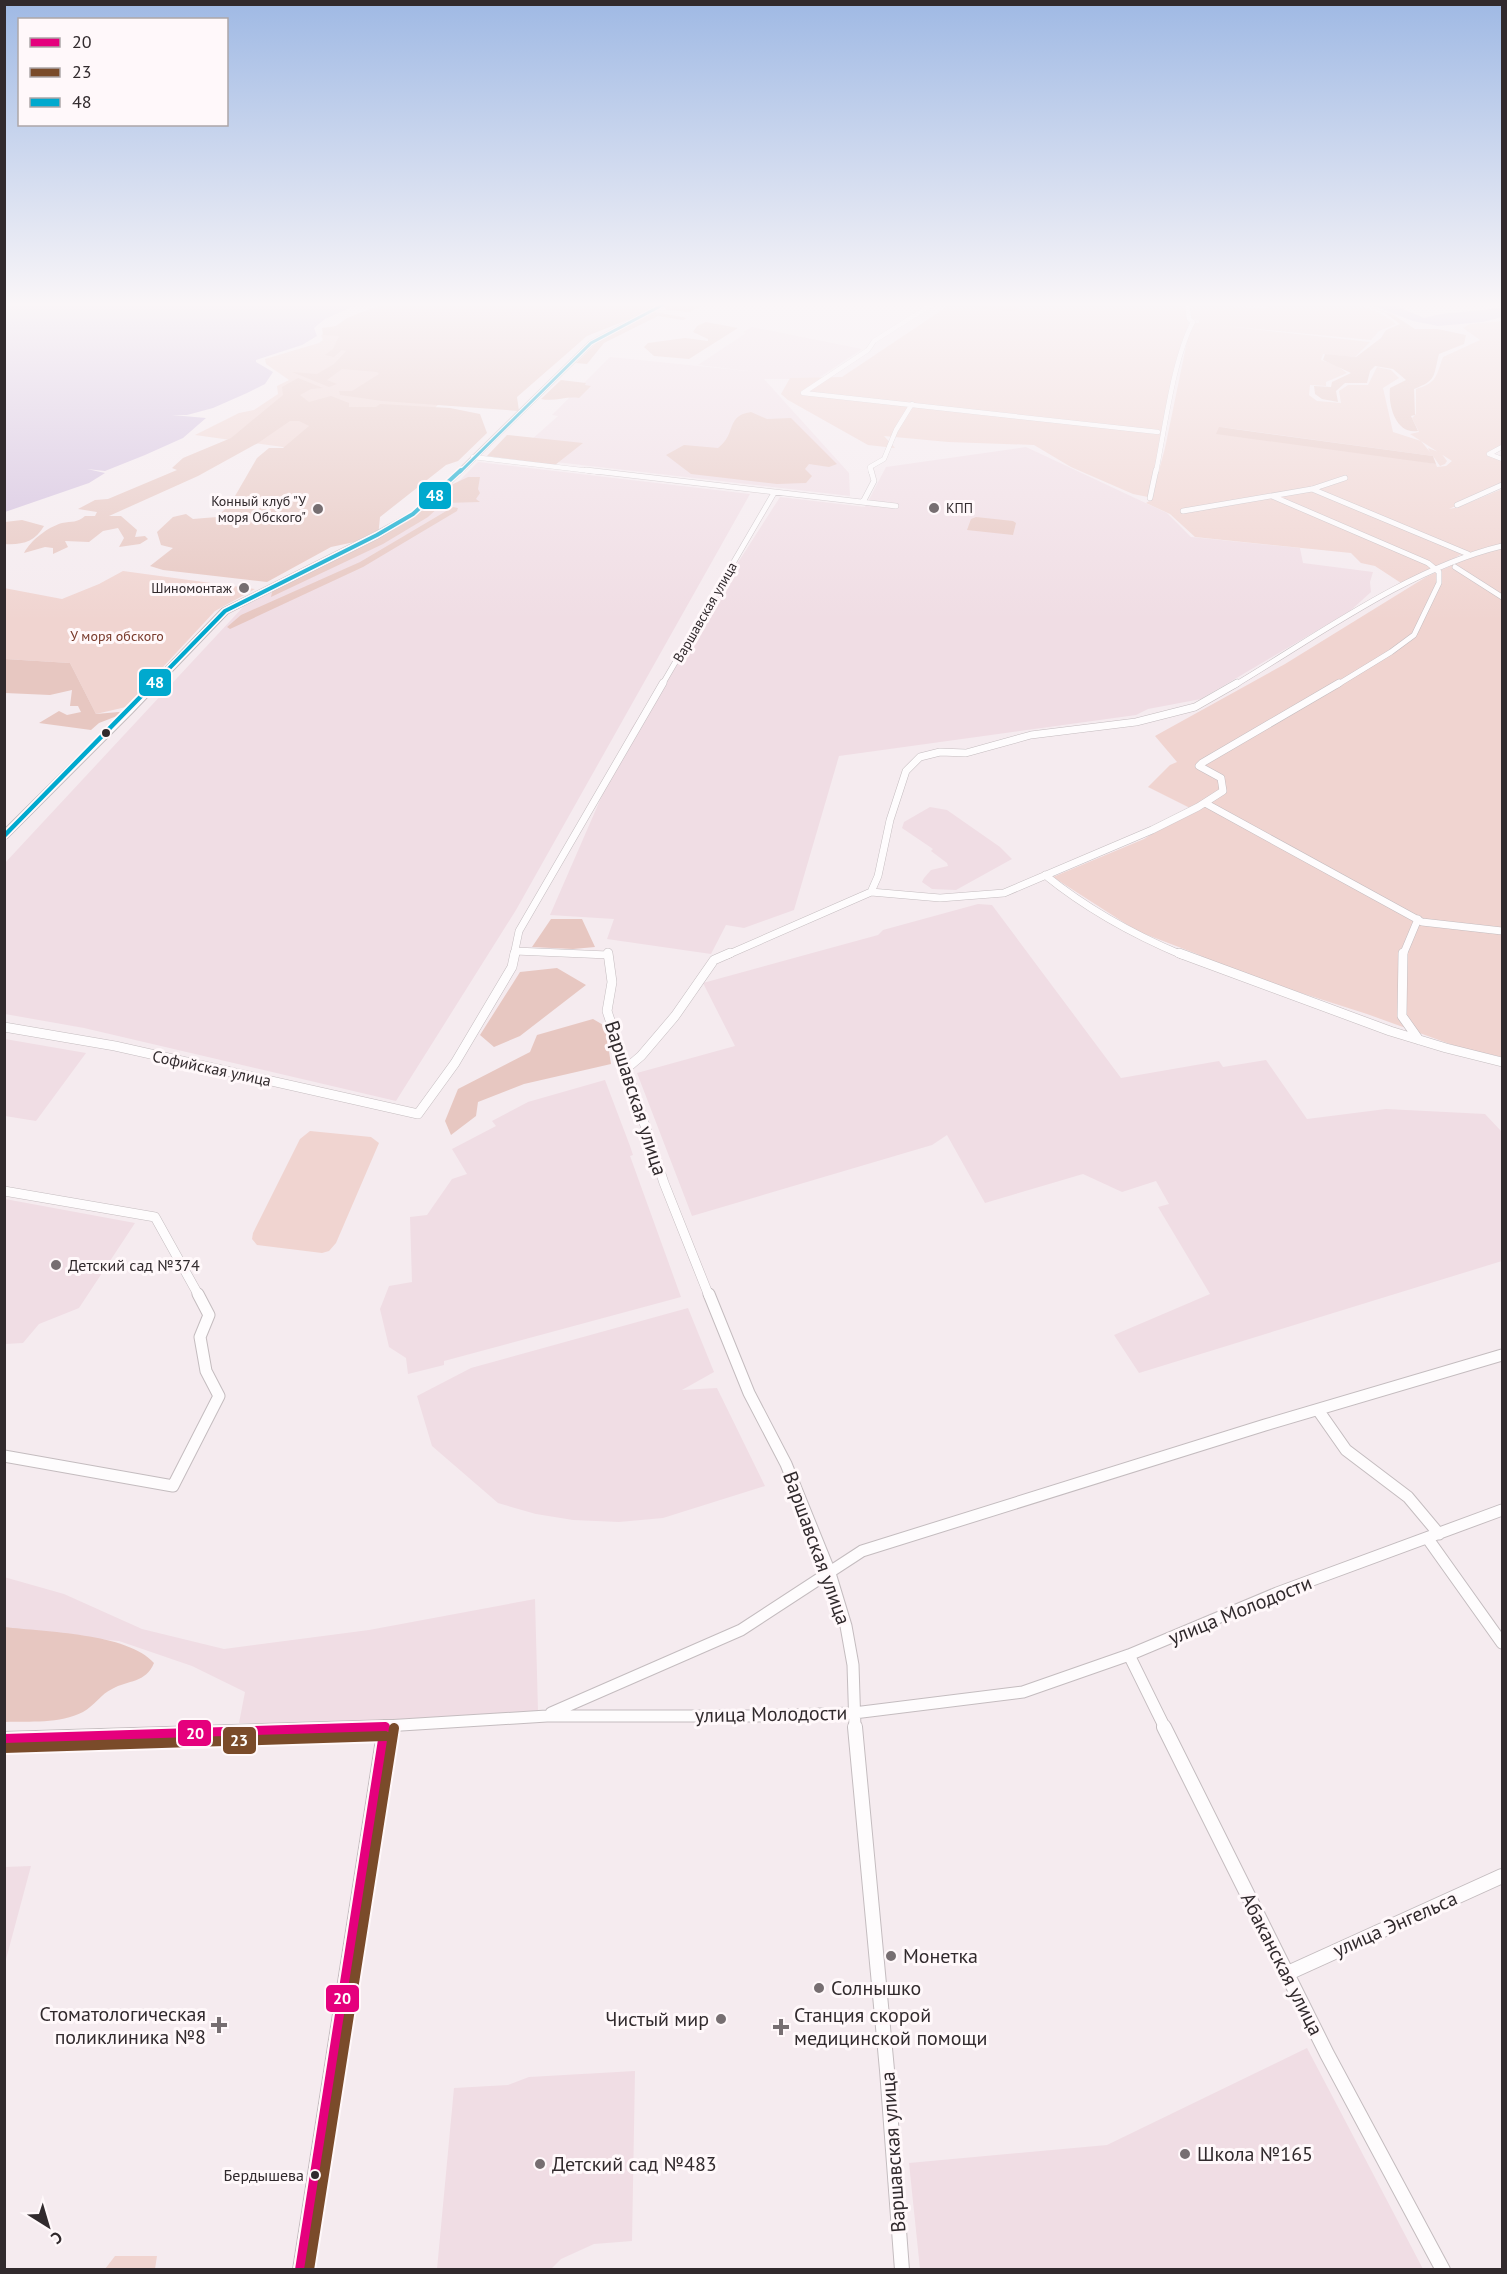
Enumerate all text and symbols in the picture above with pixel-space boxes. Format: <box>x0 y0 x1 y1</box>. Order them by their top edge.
legend <box>18 18 228 126</box>
text: 20 <box>72 30 92 53</box>
text: 23 <box>72 60 92 83</box>
text: 48 <box>72 90 92 113</box>
line badge: 48 <box>418 481 452 510</box>
text: 48 <box>426 485 444 505</box>
place label: Конный клуб "У моря Обского" <box>211 492 306 526</box>
place label: КПП <box>946 499 973 517</box>
marker: КПП <box>927 501 941 515</box>
marker: Конный клуб "У моря Обского" <box>311 502 325 516</box>
street label: Варшавская улица <box>669 559 741 665</box>
place label: Шиномонтаж <box>151 579 233 597</box>
marker: Шиномонтаж <box>237 581 251 595</box>
park label: У моря обского <box>70 627 164 645</box>
line badge: 48 <box>138 668 172 697</box>
text: 48 <box>146 672 164 692</box>
unlabelled marker <box>100 727 112 739</box>
street label: Варшавская улица <box>599 1017 673 1179</box>
street label: Софийская улица <box>151 1046 273 1090</box>
place label: Детский сад №374 <box>68 1255 200 1275</box>
marker: Детский сад №374 <box>49 1258 63 1272</box>
street label: Варшавская улица <box>777 1468 857 1628</box>
street label: улица Молодости <box>1164 1569 1316 1651</box>
street label: улица Молодости <box>695 1700 847 1728</box>
line badge: 20 <box>177 1719 212 1747</box>
text: 20 <box>186 1723 204 1743</box>
line badge: 23 <box>222 1726 257 1755</box>
text: 23 <box>230 1730 248 1750</box>
street label: улица Энгельса <box>1329 1885 1461 1963</box>
street label: Абаканская улица <box>1235 1888 1329 2040</box>
place label: Монетка <box>903 1943 978 1969</box>
marker: Монетка <box>884 1949 898 1963</box>
place label: Солнышко <box>831 1975 921 2001</box>
marker: Солнышко <box>812 1981 826 1995</box>
line badge: 20 <box>325 1984 360 2013</box>
text: 20 <box>333 1988 351 2008</box>
place label: Стоматологическая поликлиника №8 <box>40 2001 206 2050</box>
place label: Станция скорой медицинской помощи <box>794 2002 987 2051</box>
place label: Чистый мир <box>605 2006 709 2032</box>
marker: Чистый мир <box>714 2012 728 2026</box>
marker: Стоматологическая поликлиника №8 <box>210 2016 228 2034</box>
marker: Станция скорой медицинской помощи <box>772 2018 790 2036</box>
street label: Варшавская улица <box>874 2071 912 2233</box>
place label: Школа №165 <box>1197 2141 1313 2167</box>
marker: Школа №165 <box>1178 2147 1192 2161</box>
place label: Детский сад №483 <box>552 2151 717 2177</box>
marker: Детский сад №483 <box>533 2157 547 2171</box>
place label: Бердышева <box>223 2165 304 2185</box>
marker: Бердышева <box>309 2169 321 2181</box>
north arrow <box>18 2196 78 2256</box>
text: С <box>47 2227 67 2249</box>

